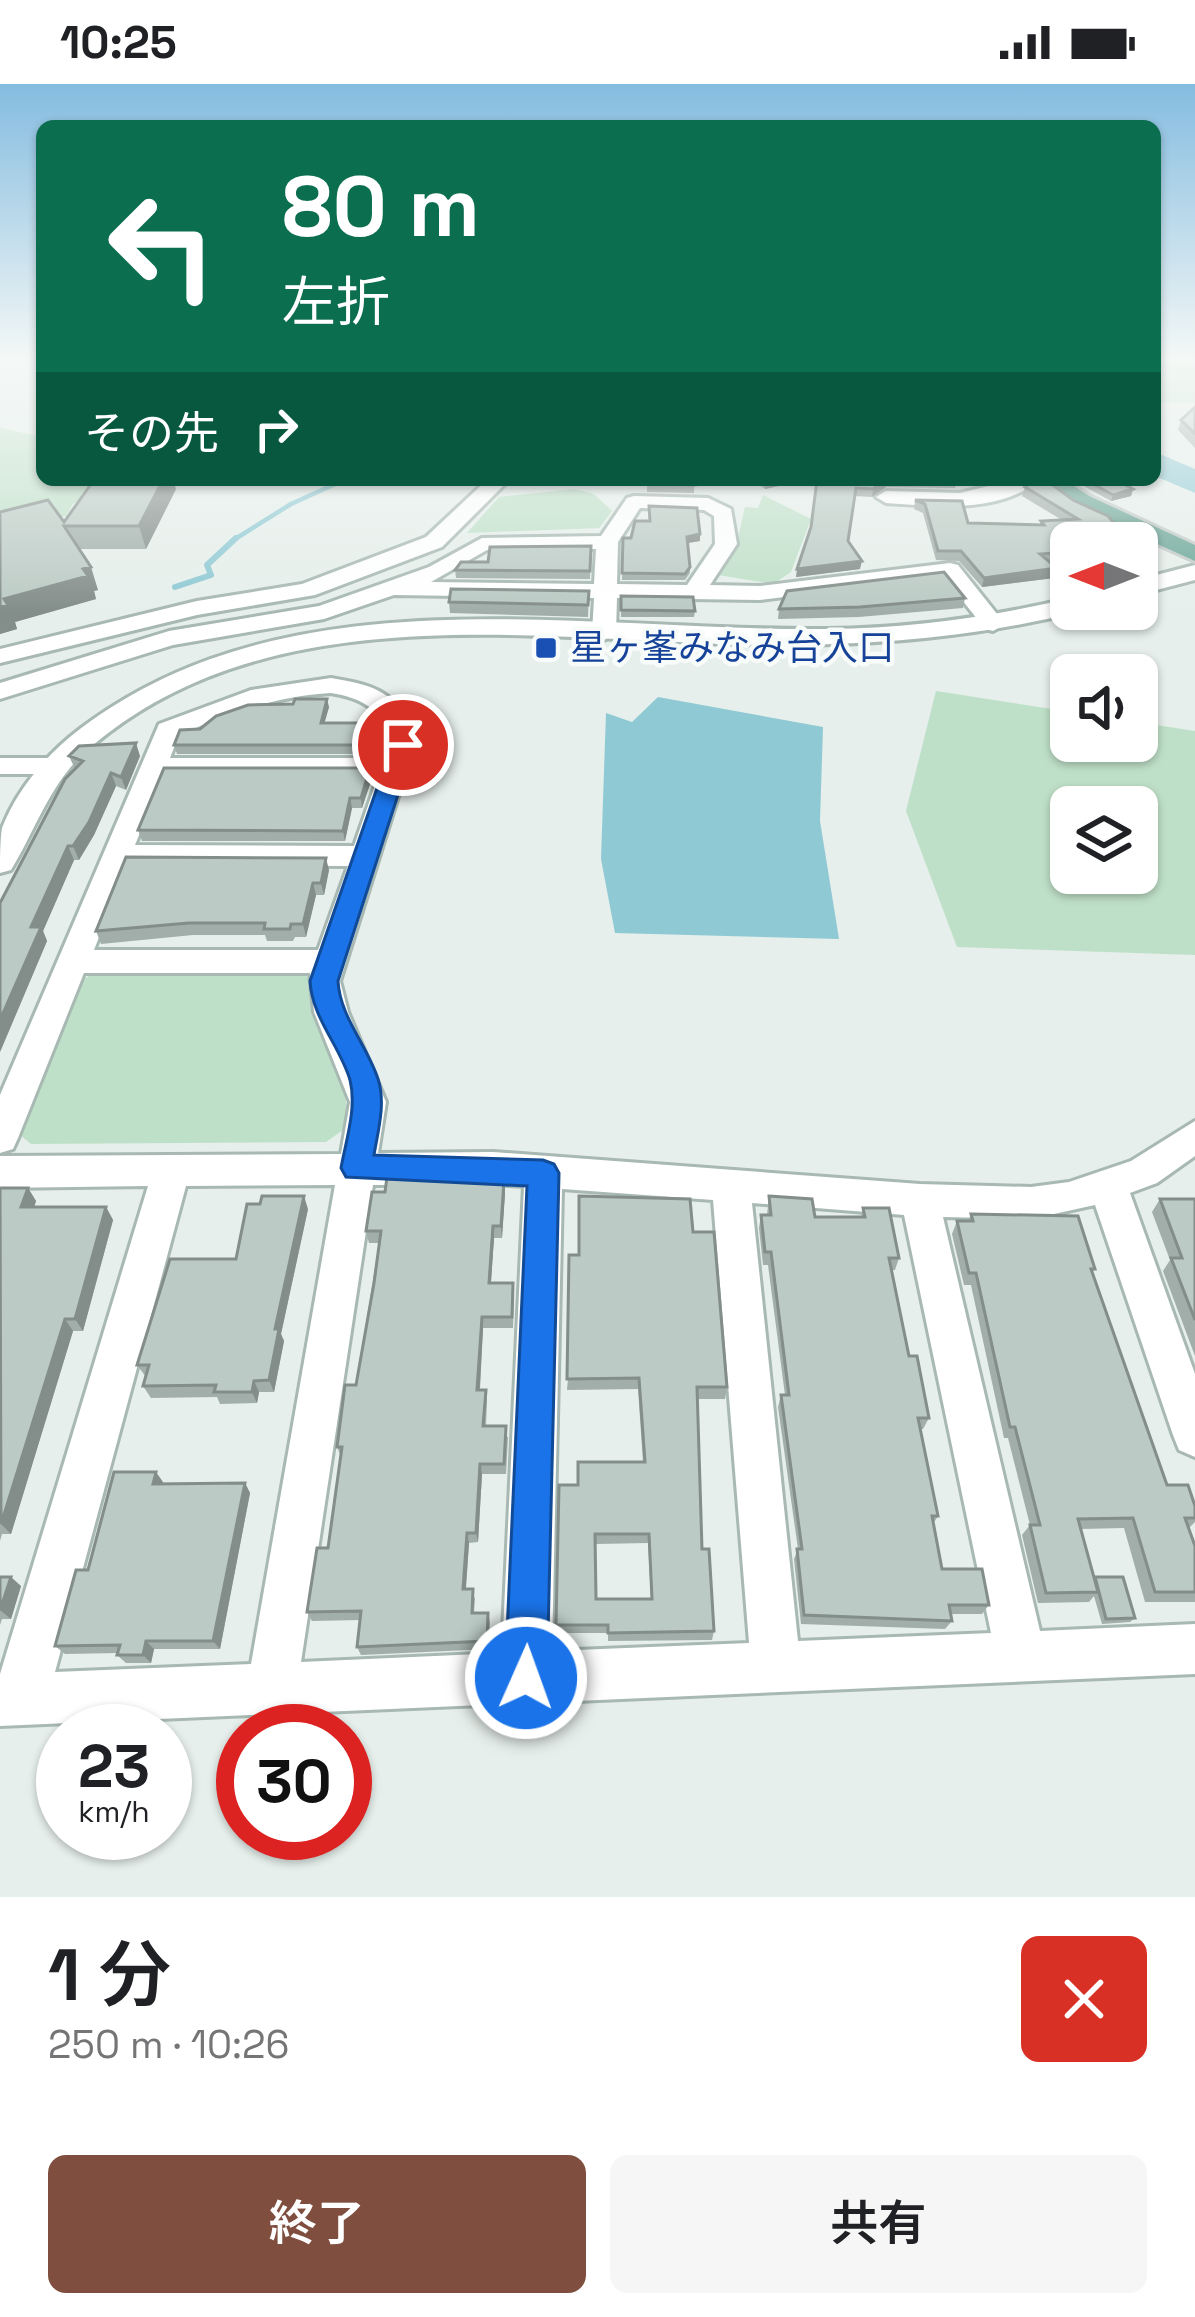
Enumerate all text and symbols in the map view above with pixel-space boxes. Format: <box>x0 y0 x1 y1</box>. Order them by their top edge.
text: 10:25 <box>60 14 177 71</box>
text: 80 m <box>282 153 480 261</box>
icon: left <box>84 168 240 324</box>
text: 左折 <box>282 268 390 337</box>
icon: right <box>243 396 309 462</box>
text: その先 <box>84 405 219 462</box>
north arrow <box>1050 522 1158 630</box>
map controls <box>1050 522 1158 894</box>
place label: 星ヶ峯みなみ台入口 <box>570 625 894 671</box>
marker: 星ヶ峯みなみ台入口 <box>533 635 559 661</box>
button: sound <box>1050 654 1158 762</box>
pin <box>352 694 454 796</box>
icon: arrive <box>370 712 436 778</box>
button: layers <box>1050 786 1158 894</box>
position arrow <box>463 1615 589 1741</box>
speed limit sign: 30 <box>216 1704 372 1860</box>
text: 23 <box>78 1728 150 1805</box>
text: km/h <box>78 1792 150 1831</box>
text: 1 分 <box>48 1929 171 2021</box>
button: close <box>1021 1936 1147 2062</box>
text: 250 m · 10:26 <box>48 2020 289 2069</box>
button: 終了 <box>48 2155 586 2293</box>
button: 共有 <box>610 2155 1147 2293</box>

